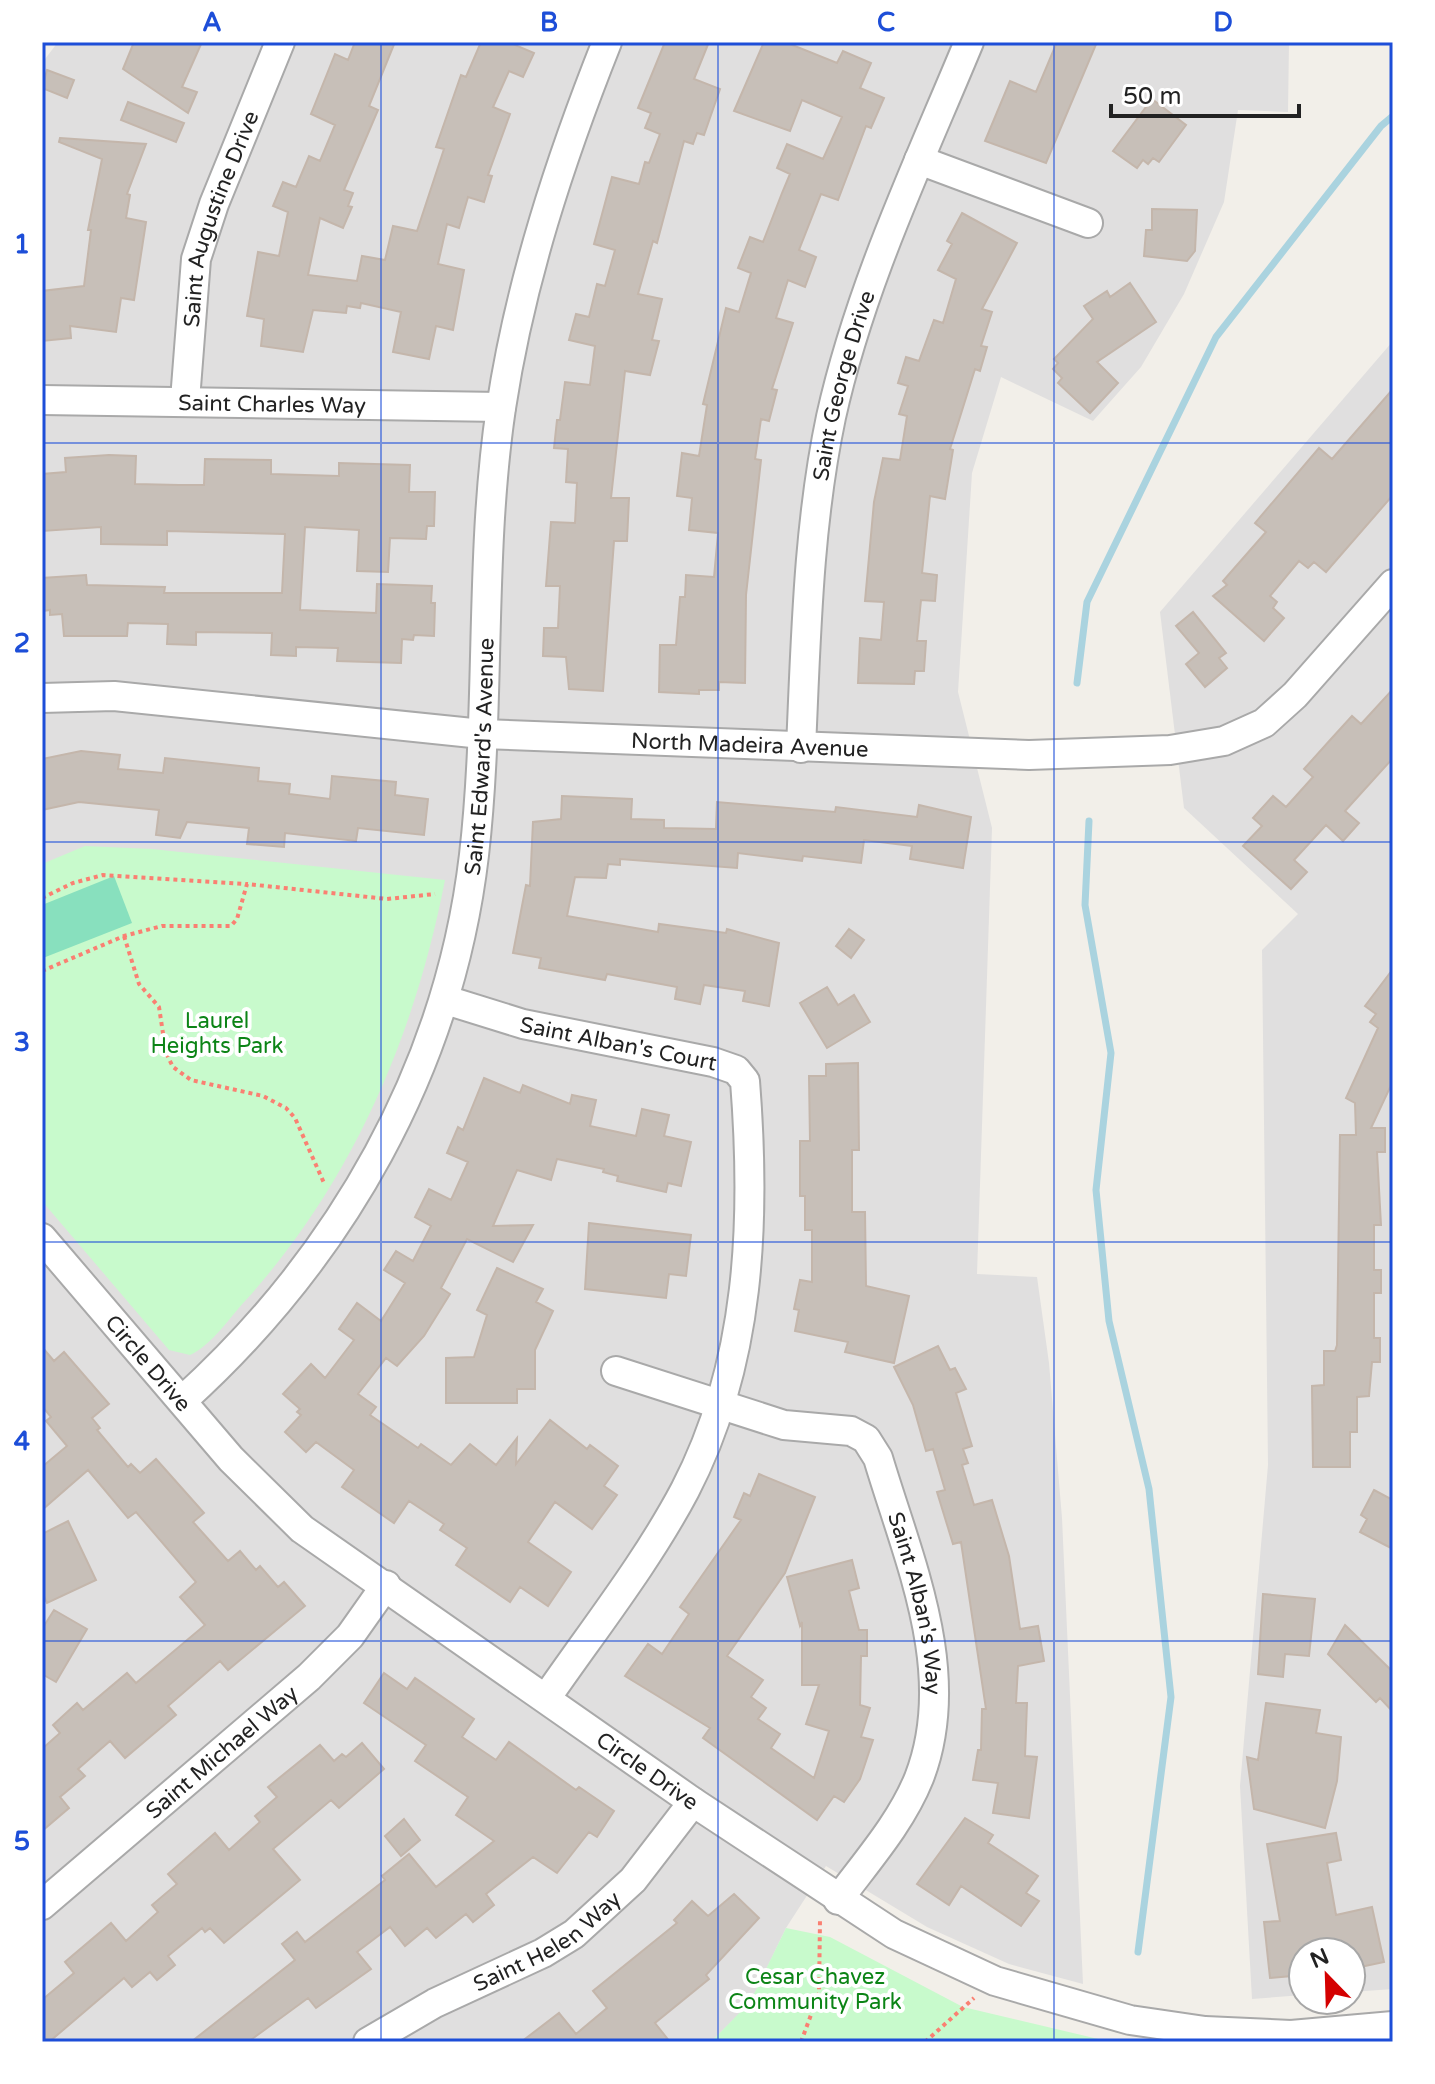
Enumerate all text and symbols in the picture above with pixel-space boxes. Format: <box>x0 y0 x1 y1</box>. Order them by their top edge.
text: A <box>202 7 222 38</box>
text: B <box>540 7 558 38</box>
text: C <box>877 7 895 38</box>
text: D <box>1213 7 1233 38</box>
scale bar <box>1111 68 1299 118</box>
text: 50 m <box>1123 82 1181 111</box>
street label: Saint Augustine Drive <box>179 107 265 328</box>
text: 1 <box>14 229 30 260</box>
street label: Saint George Drive <box>808 287 881 483</box>
street label: Saint Charles Way <box>178 390 366 419</box>
text: 2 <box>14 628 30 659</box>
street label: Saint Edward's Avenue <box>460 637 499 877</box>
street label: North Madeira Avenue <box>631 728 869 763</box>
park label: Laurel Heights Park <box>151 1008 283 1059</box>
street label: Saint Alban's Court <box>518 1012 719 1076</box>
text: 3 <box>14 1027 30 1058</box>
street label: Circle Drive <box>99 1310 196 1417</box>
text: 4 <box>14 1426 30 1457</box>
street label: Saint Alban's Way <box>882 1509 946 1695</box>
street label: Saint Michael Way <box>141 1680 304 1825</box>
street label: Circle Drive <box>591 1727 703 1816</box>
text: 5 <box>14 1826 30 1857</box>
street label: Saint Helen Way <box>469 1886 626 1997</box>
north arrow <box>1287 1936 1367 2016</box>
text: N <box>1306 1943 1333 1974</box>
park label: Cesar Chavez Community Park <box>728 1964 902 2015</box>

